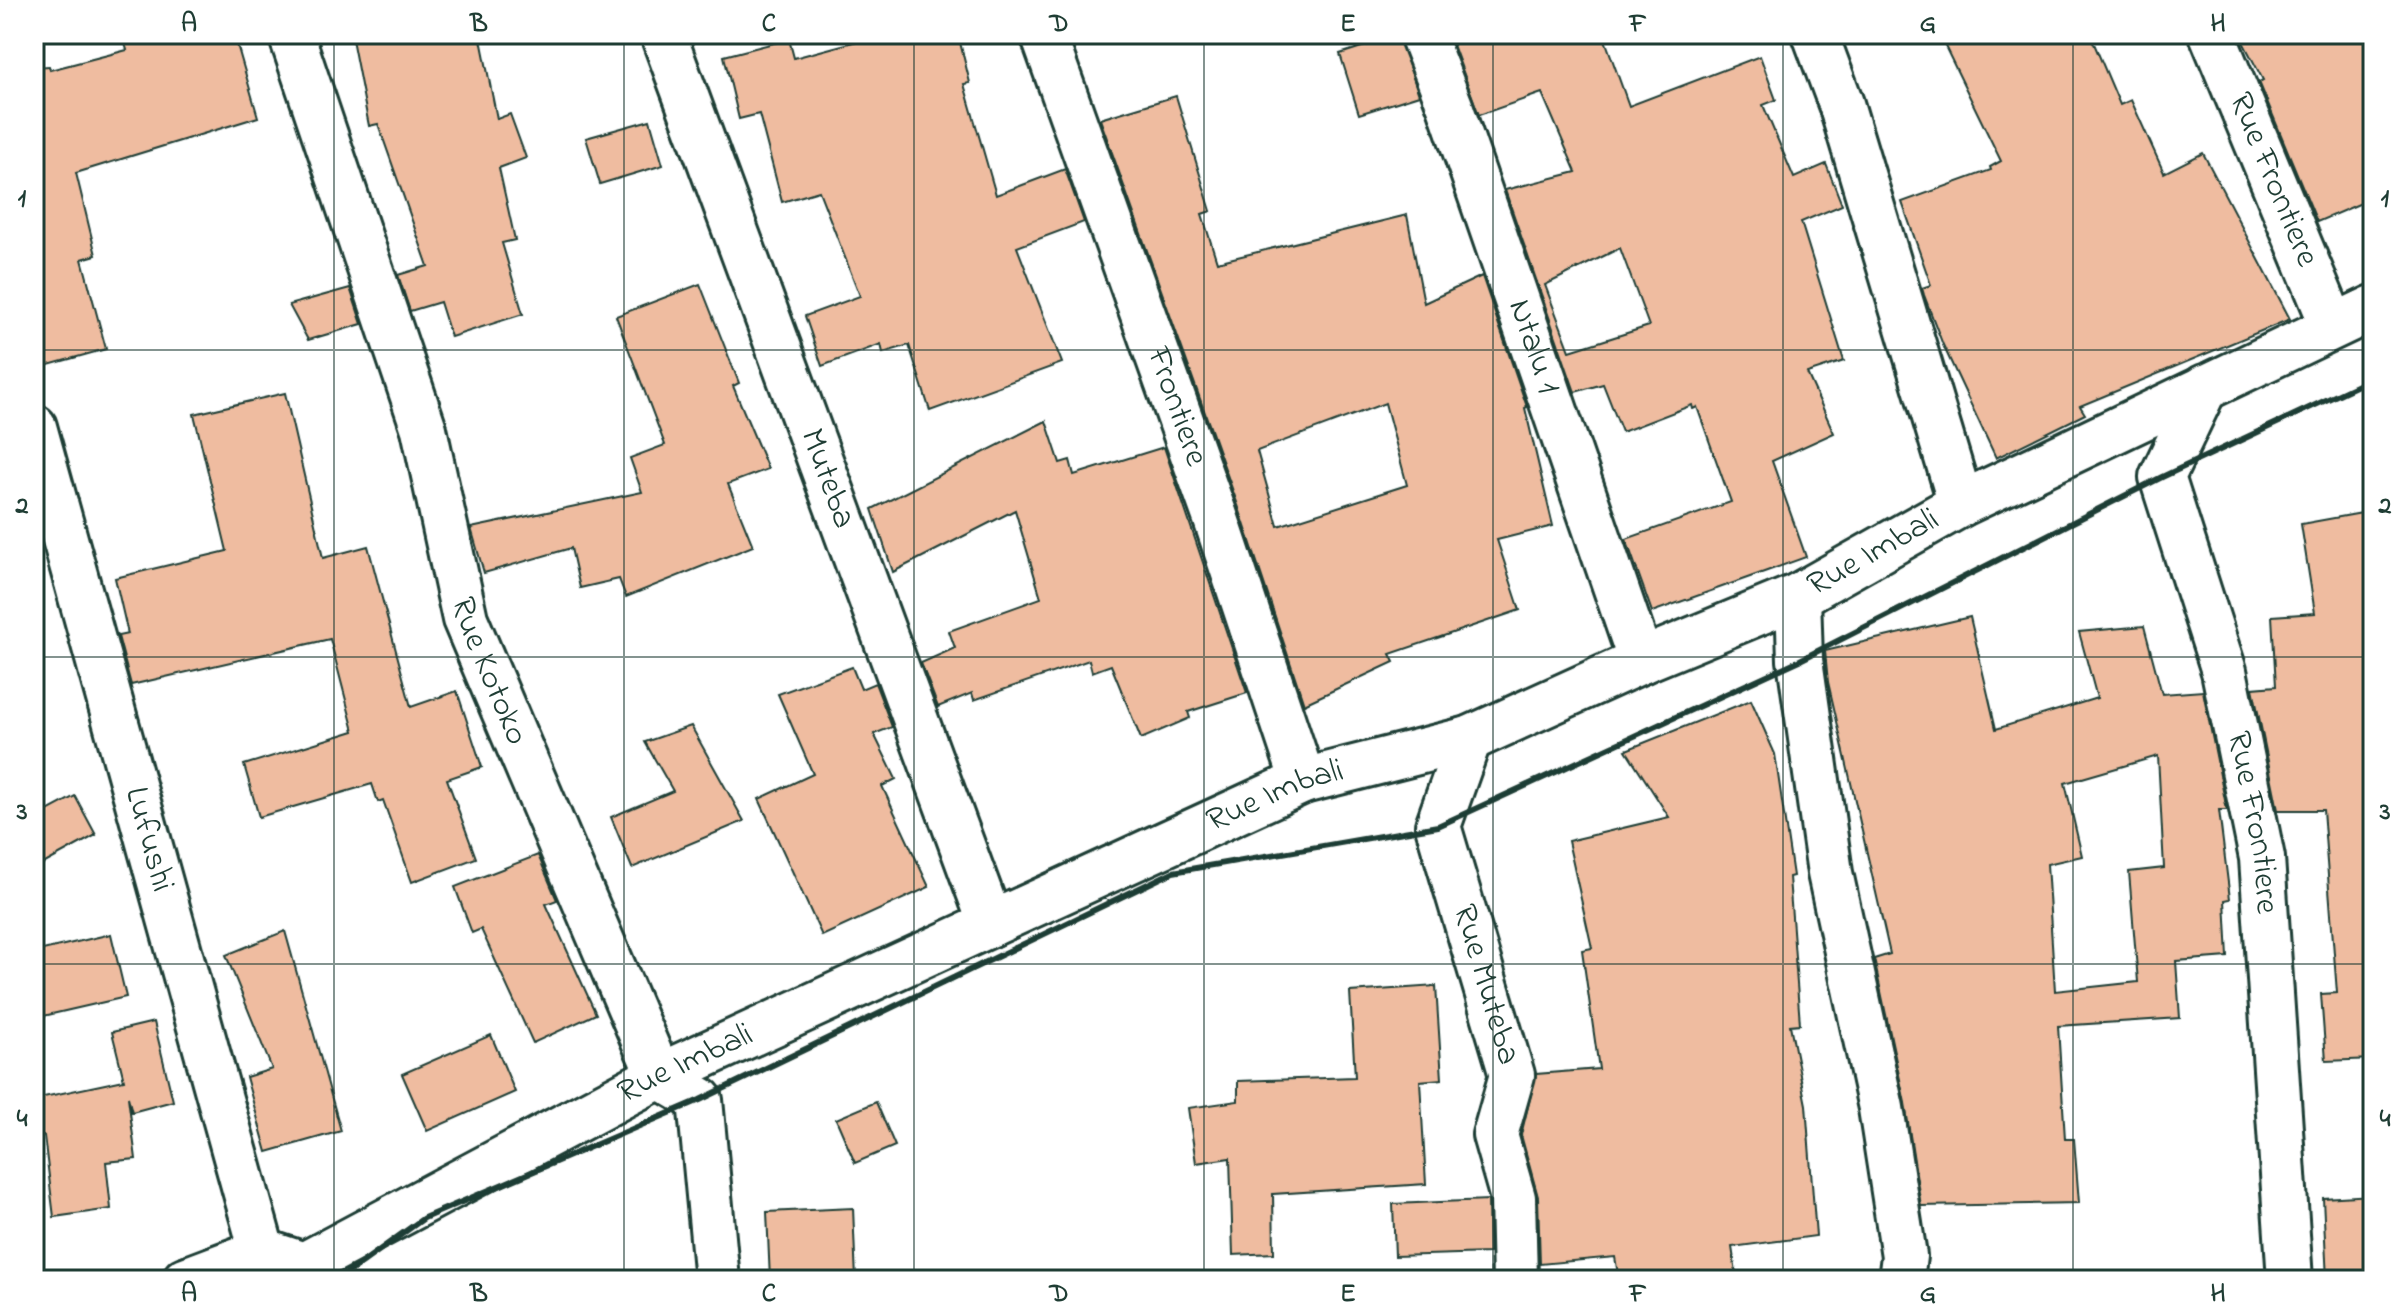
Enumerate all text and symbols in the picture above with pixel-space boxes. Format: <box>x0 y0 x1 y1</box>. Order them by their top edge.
text: A <box>181 6 197 44</box>
text: B <box>469 6 488 44</box>
text: C <box>762 6 776 44</box>
text: D <box>1048 6 1069 44</box>
text: E <box>1340 6 1356 44</box>
text: F <box>1628 6 1647 44</box>
text: G <box>1920 6 1936 44</box>
text: H <box>2210 6 2226 44</box>
street label: Rue Frontiere <box>2214 85 2331 276</box>
text: 1 <box>18 181 27 219</box>
text: 1 <box>2381 181 2390 219</box>
street label: Ntalu 1 <box>1493 293 1572 401</box>
street label: Frontiere <box>1132 340 1221 474</box>
street label: Muteba <box>786 422 868 536</box>
text: 2 <box>15 488 29 526</box>
text: 2 <box>2378 488 2392 526</box>
street label: Rue Imbali <box>1798 496 1949 611</box>
street label: Rue Kotoko <box>436 593 541 753</box>
street label: Rue Frontiere <box>2212 727 2291 916</box>
street label: Rue Imbali <box>1199 747 1349 847</box>
street label: Lufushi <box>110 781 186 898</box>
text: 3 <box>16 794 28 832</box>
text: 3 <box>2379 794 2391 832</box>
street label: Rue Muteba <box>1438 899 1533 1071</box>
street label: Rue Imbali <box>609 1011 762 1118</box>
text: 4 <box>17 1101 28 1139</box>
text: 4 <box>2380 1101 2391 1139</box>
text: A <box>181 1276 197 1314</box>
text: B <box>469 1276 488 1314</box>
text: C <box>762 1276 776 1314</box>
text: D <box>1048 1276 1069 1314</box>
text: E <box>1340 1276 1356 1314</box>
text: F <box>1628 1276 1647 1314</box>
text: G <box>1920 1276 1936 1314</box>
text: H <box>2210 1276 2226 1314</box>

